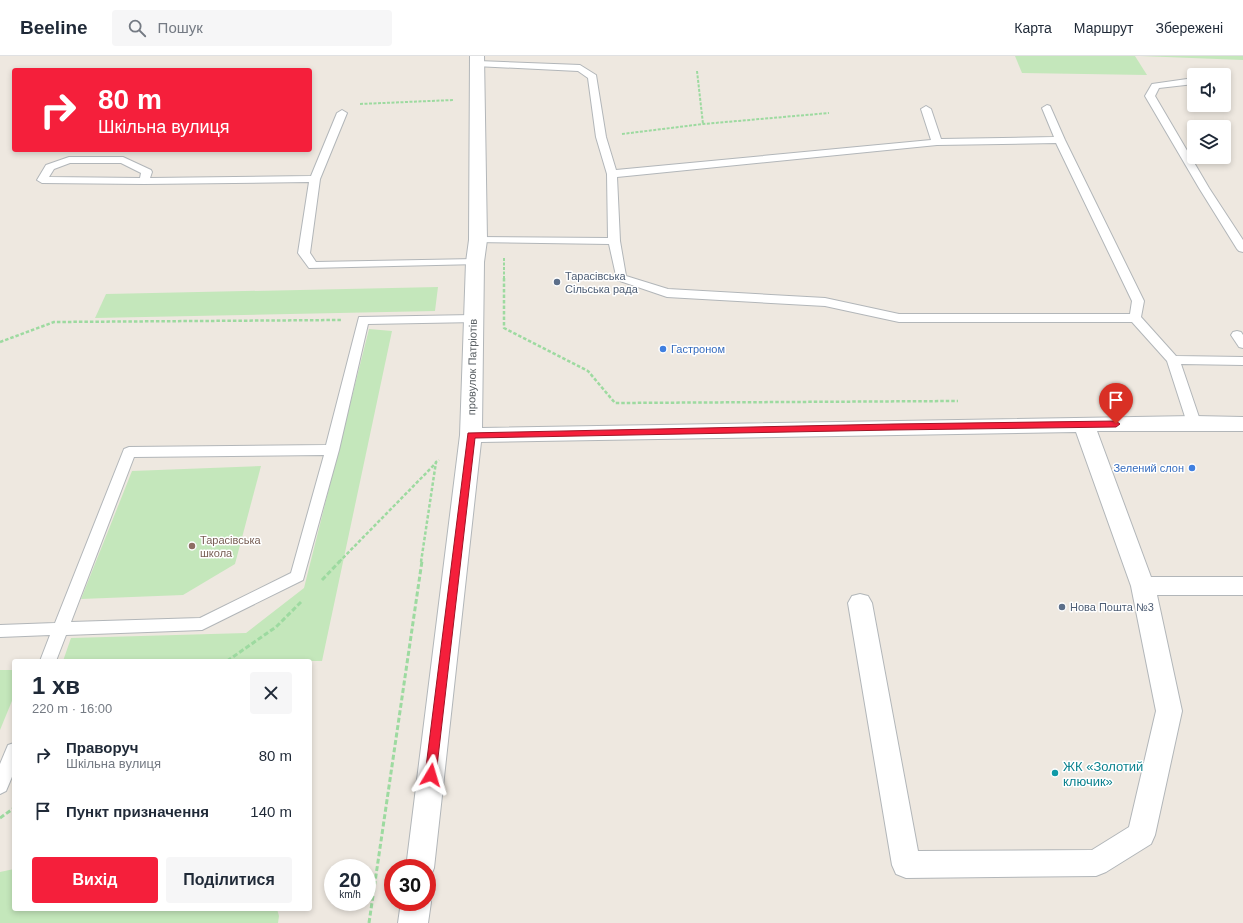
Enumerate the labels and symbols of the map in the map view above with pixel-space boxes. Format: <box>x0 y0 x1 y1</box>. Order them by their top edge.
place label: Тарасівська Сільська рада <box>565 270 639 295</box>
marker: Тарасівська Сільська рада <box>552 277 562 287</box>
street label: провулок Патріотів <box>465 319 479 415</box>
place label: Гастроном <box>671 343 725 355</box>
marker: Гастроном <box>658 344 668 354</box>
pin <box>1099 383 1133 424</box>
place label: Зелений слон <box>1113 462 1184 474</box>
marker: Зелений слон <box>1187 463 1197 473</box>
place label: Тарасівська школа <box>200 534 262 559</box>
marker: Тарасівська школа <box>187 541 197 551</box>
place label: Нова Пошта №3 <box>1070 601 1154 613</box>
marker: Нова Пошта №3 <box>1057 602 1067 612</box>
position arrow <box>410 754 452 796</box>
place label: ЖК «Золотий ключик» <box>1063 759 1143 789</box>
marker: ЖК «Золотий ключик» <box>1050 768 1060 778</box>
speed limit sign: 30 <box>384 859 436 911</box>

